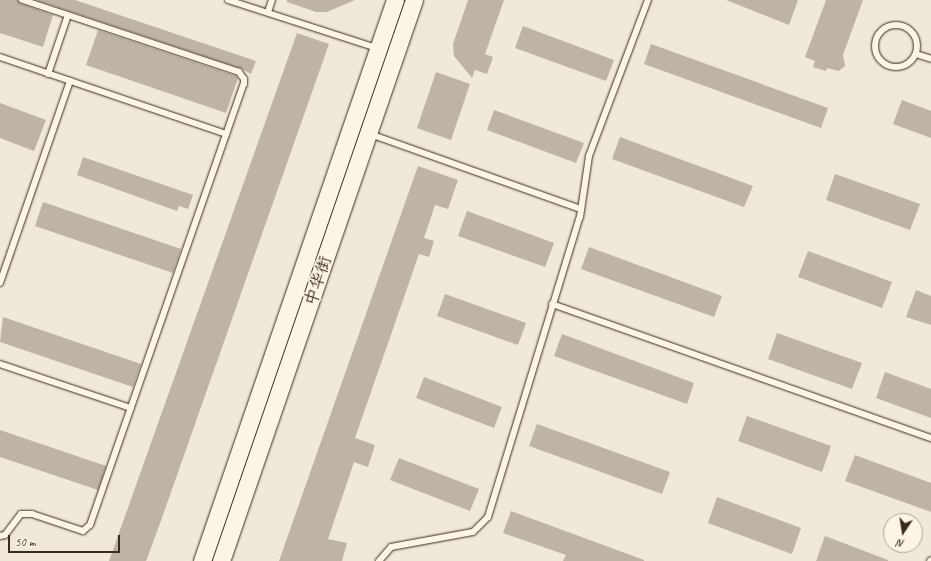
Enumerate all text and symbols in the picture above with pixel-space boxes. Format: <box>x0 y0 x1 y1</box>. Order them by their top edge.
street label: 中华街 <box>300 254 336 308</box>
north arrow <box>883 513 923 553</box>
scale bar <box>10 527 122 553</box>
text: 50 m <box>15 534 35 550</box>
text: N <box>896 536 906 551</box>

